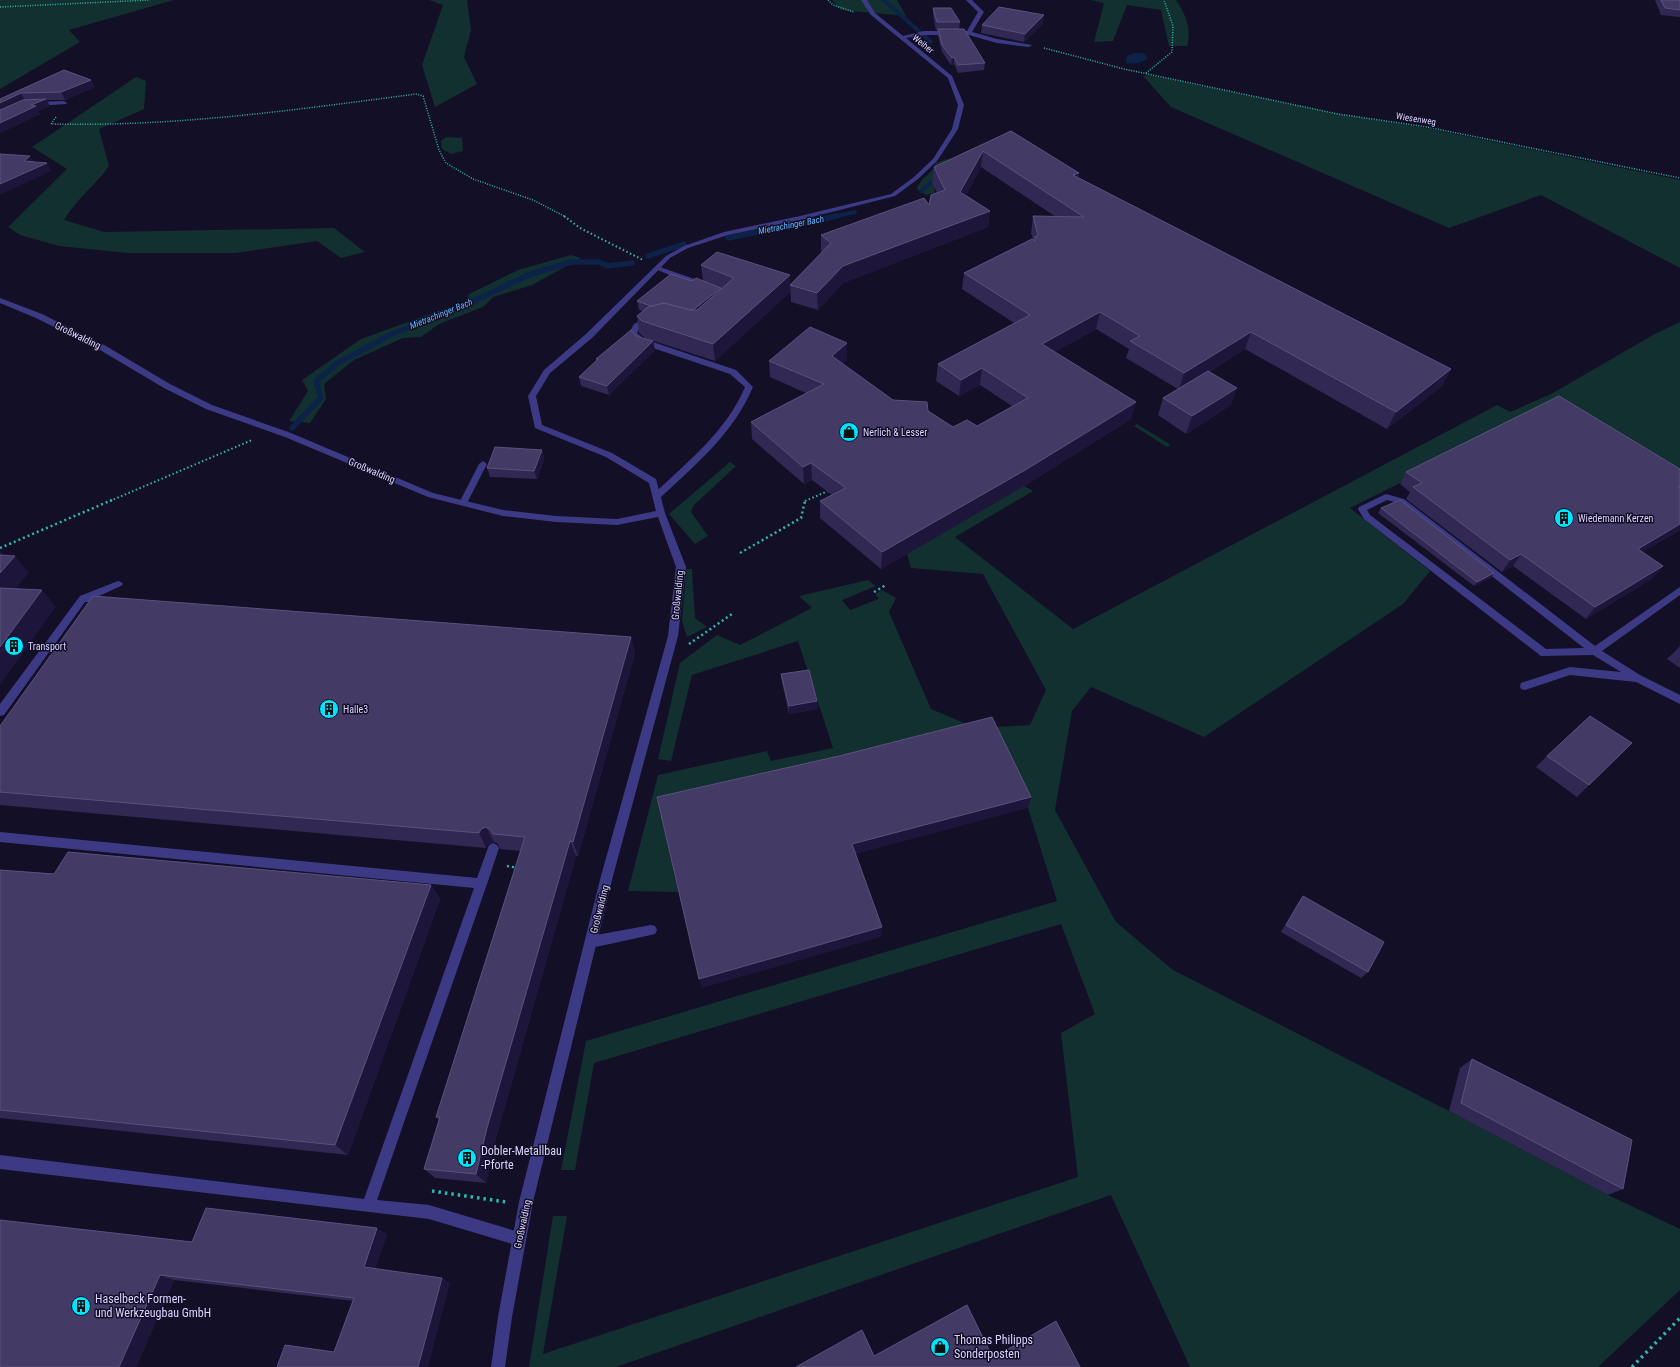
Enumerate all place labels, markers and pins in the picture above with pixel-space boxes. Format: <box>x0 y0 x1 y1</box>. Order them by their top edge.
shop icon: Nerlich & Lesser <box>838 421 860 443</box>
place label: Nerlich & Lesser <box>863 427 927 438</box>
building icon: Wiedemann Kerzen <box>1553 507 1575 529</box>
place label: Wiedemann Kerzen <box>1578 513 1654 524</box>
building icon: Transport <box>3 635 25 657</box>
place label: Transport <box>28 641 66 652</box>
building icon: Halle3 <box>318 698 340 720</box>
place label: Halle3 <box>343 704 368 715</box>
place label: Dobler-Metallbau -Pforte <box>481 1144 562 1172</box>
building icon: Dobler-Metallbau -Pforte <box>456 1147 478 1169</box>
place label: Haselbeck Formen- und Werkzeugbau GmbH <box>95 1292 211 1320</box>
building icon: Haselbeck Formen- und Werkzeugbau GmbH <box>70 1295 92 1317</box>
place label: Thomas Philipps Sonderposten <box>954 1333 1033 1361</box>
shop icon: Thomas Philipps Sonderposten <box>929 1336 951 1358</box>

